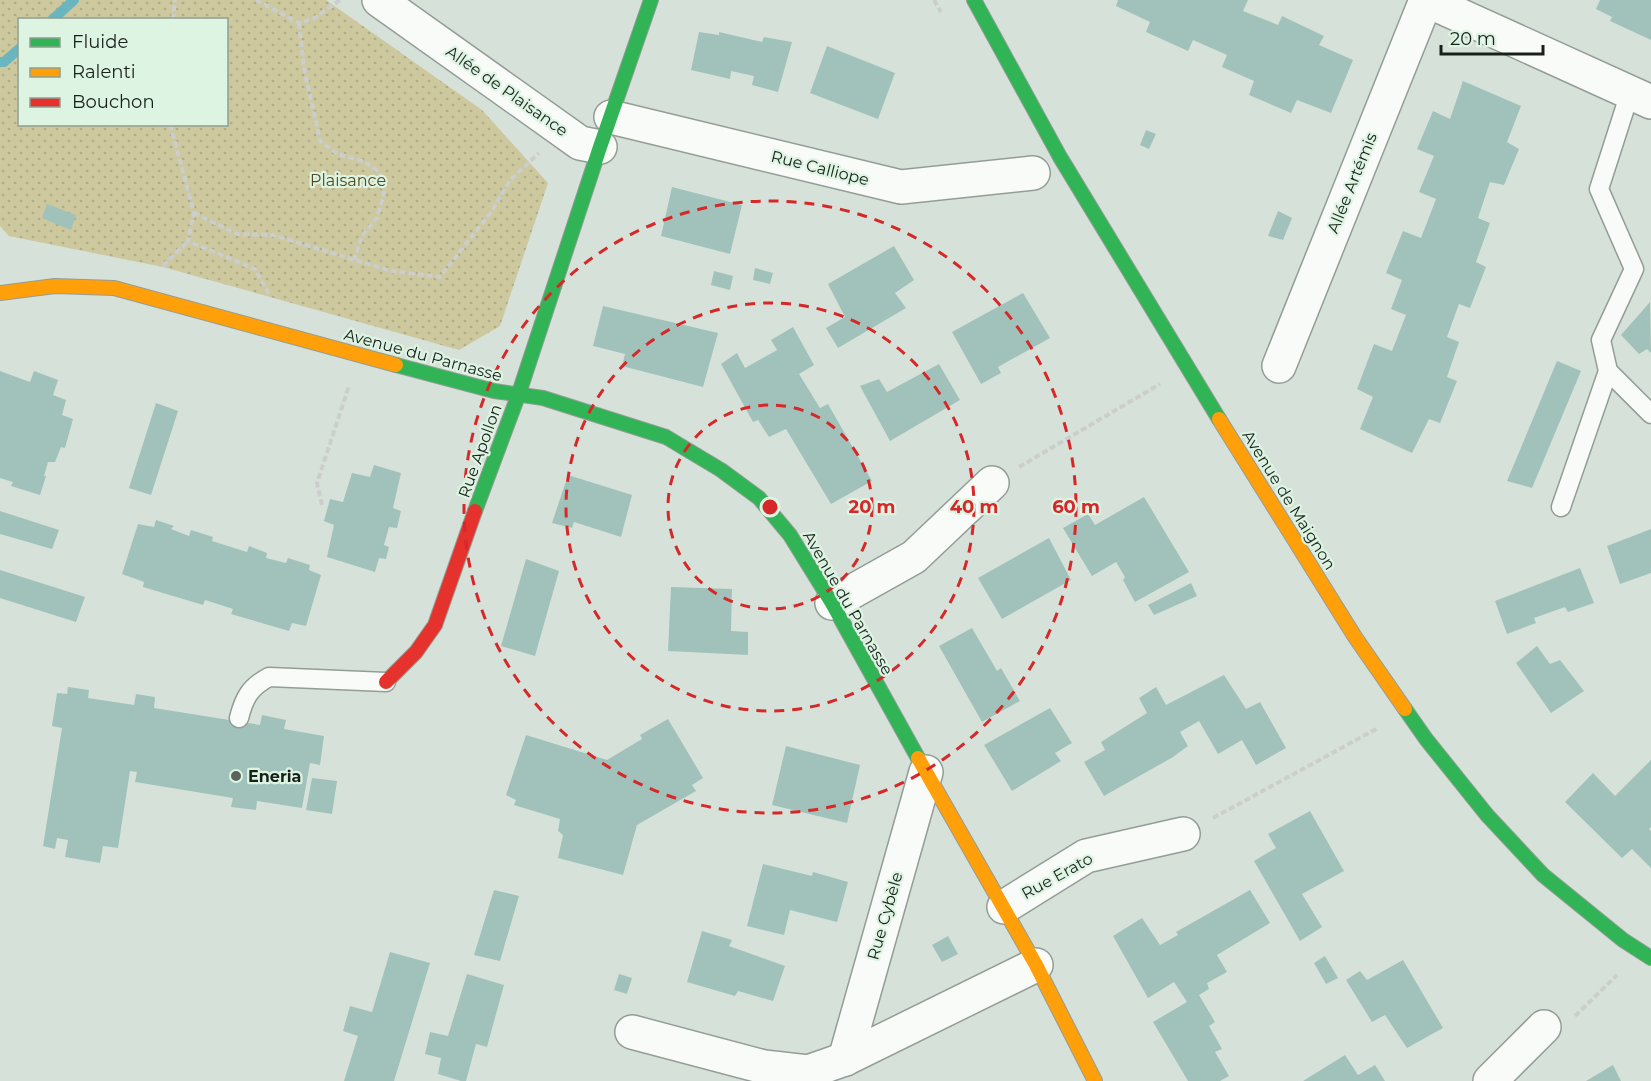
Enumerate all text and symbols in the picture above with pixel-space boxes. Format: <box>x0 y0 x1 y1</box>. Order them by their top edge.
legend <box>18 18 228 126</box>
scale bar <box>1441 18 1543 56</box>
text: 20 m <box>1450 28 1496 50</box>
text: Fluide <box>72 31 128 53</box>
street label: Allée de Plaisance <box>442 42 572 140</box>
text: Ralenti <box>72 61 136 83</box>
text: Bouchon <box>72 91 155 113</box>
street label: Allée Artémis <box>1323 130 1381 236</box>
street label: Rue Calliope <box>769 147 871 189</box>
park label: Plaisance <box>310 171 386 190</box>
street label: Avenue du Parnasse <box>342 325 504 385</box>
street label: Rue Apollon <box>454 402 506 500</box>
street label: Avenue de Maignon <box>1238 427 1340 573</box>
text: 20 m <box>849 496 895 518</box>
text: 40 m <box>950 496 998 518</box>
text: 60 m <box>1052 496 1100 518</box>
centre of rings <box>760 497 780 517</box>
street label: Avenue du Parnasse <box>799 528 897 678</box>
place label: Eneria <box>248 767 301 786</box>
marker: Eneria <box>229 769 243 783</box>
street label: Rue Erato <box>1018 849 1096 903</box>
street label: Rue Cybèle <box>863 870 907 962</box>

